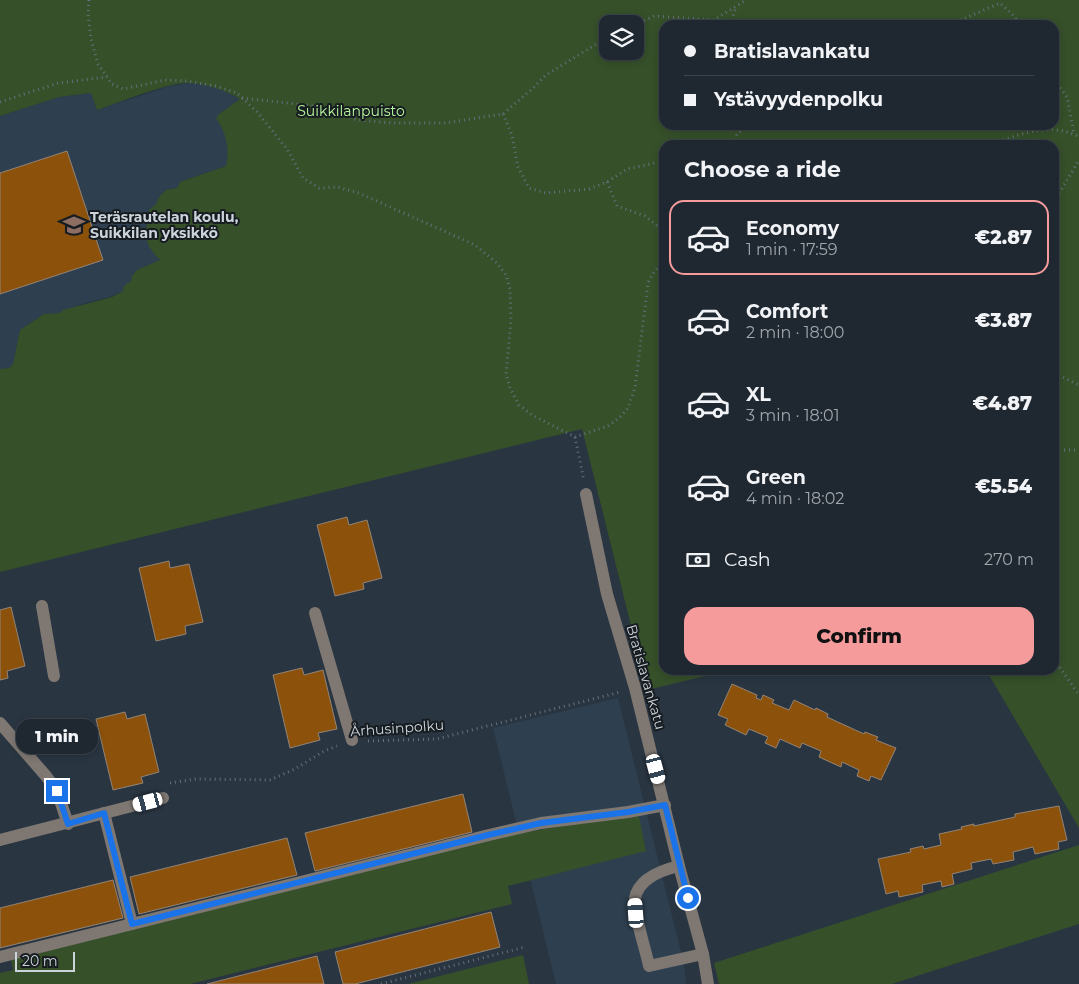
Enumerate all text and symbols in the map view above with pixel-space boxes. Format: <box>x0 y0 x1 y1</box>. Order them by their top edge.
map controls <box>599 15 644 60</box>
button: layers <box>599 15 644 60</box>
text: Bratislavankatu <box>714 40 870 63</box>
text: Ystävyydenpolku <box>714 88 883 111</box>
park label: Suikkilanpuisto <box>297 102 405 120</box>
text: Choose a ride <box>684 156 841 183</box>
place label: Teräsrautelan koulu, Suikkilan yksikkö <box>90 208 239 242</box>
school or university icon: Teräsrautelan koulu, Suikkilan yksikkö <box>61 212 87 238</box>
icon: car <box>686 215 731 260</box>
text: Economy <box>746 217 839 240</box>
text: €2.87 <box>975 226 1032 249</box>
text: 1 min · 17:59 <box>746 240 838 259</box>
icon: car <box>686 298 731 343</box>
text: Comfort <box>746 300 828 323</box>
text: €3.87 <box>975 309 1032 332</box>
text: 2 min · 18:00 <box>746 323 844 342</box>
icon: car <box>686 381 731 426</box>
text: XL <box>746 383 771 406</box>
text: €4.87 <box>973 392 1032 415</box>
text: 3 min · 18:01 <box>746 406 839 425</box>
icon: car <box>686 464 731 509</box>
text: Green <box>746 466 806 489</box>
text: €5.54 <box>975 475 1032 498</box>
text: 4 min · 18:02 <box>746 489 844 508</box>
icon: cash <box>684 546 712 574</box>
text: Cash <box>724 548 771 571</box>
text: 270 m <box>984 550 1034 569</box>
button: Confirm <box>684 607 1034 665</box>
street label: Bratislavankatu <box>622 622 670 732</box>
street label: Århusinpolku <box>349 715 445 740</box>
callout: 1 min <box>16 718 98 754</box>
text: 1 min <box>35 727 79 746</box>
car <box>644 753 667 785</box>
route end <box>46 780 68 802</box>
car <box>131 791 164 813</box>
route start <box>677 887 699 909</box>
car <box>627 898 644 928</box>
scale bar <box>15 949 75 972</box>
text: 20 m <box>22 952 58 970</box>

